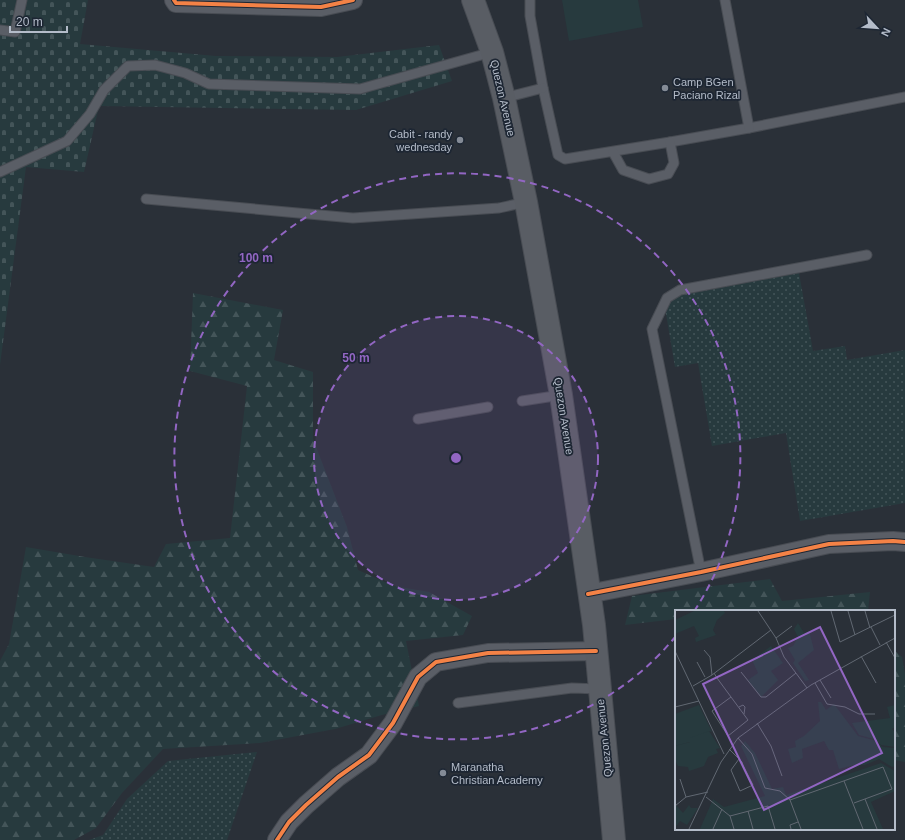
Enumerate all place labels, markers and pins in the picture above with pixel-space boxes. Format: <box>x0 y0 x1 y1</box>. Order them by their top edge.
place label: Camp BGen Paciano Rizal <box>673 76 740 101</box>
marker: Camp BGen Paciano Rizal <box>660 83 670 93</box>
place label: Cabit - randy wednesday <box>389 128 452 153</box>
marker: Cabit - randy wednesday <box>455 135 465 145</box>
centre of rings <box>449 451 463 465</box>
place label: Maranatha Christian Academy <box>451 761 543 786</box>
marker: Maranatha Christian Academy <box>438 768 448 778</box>

